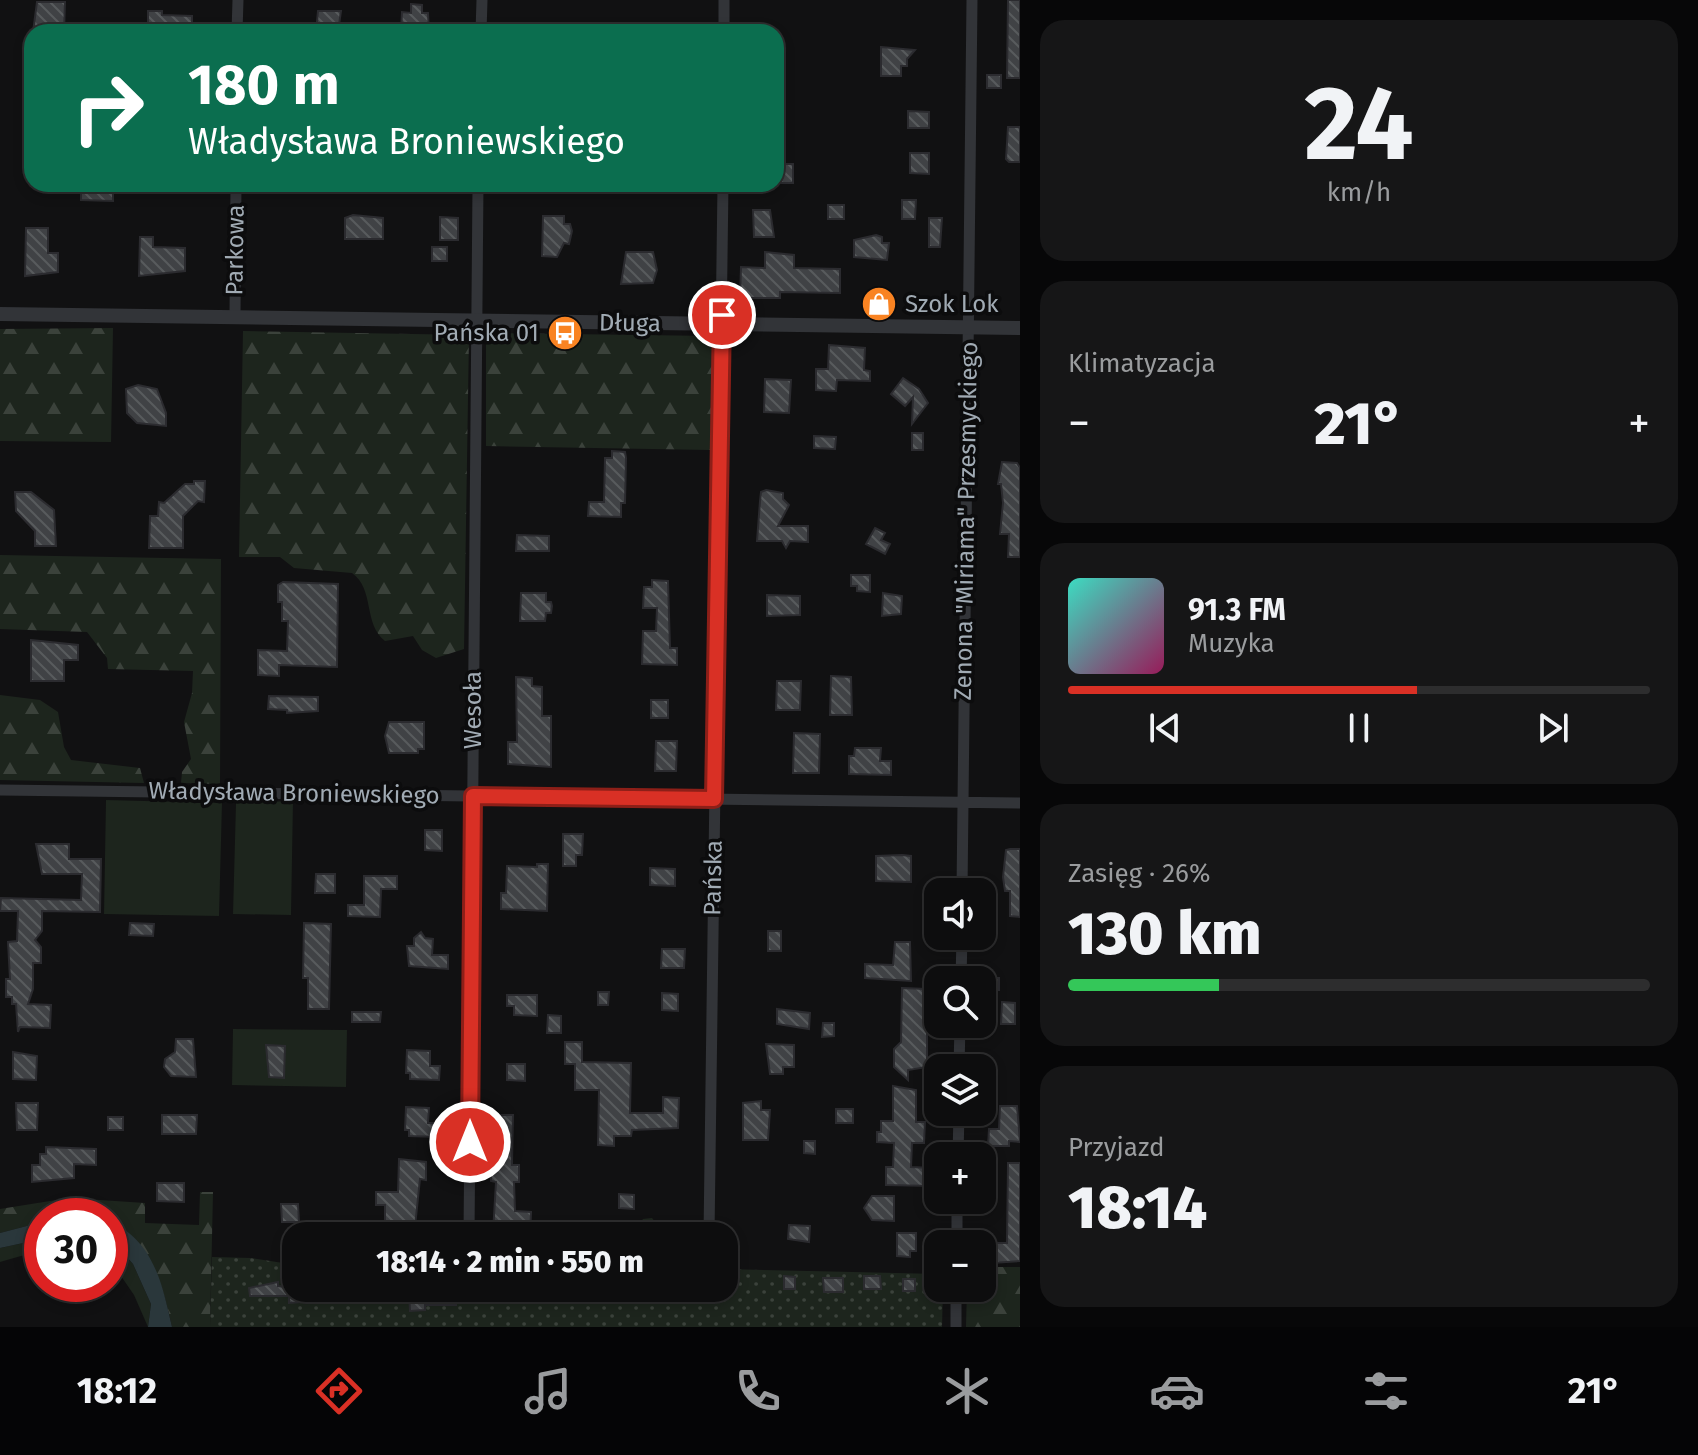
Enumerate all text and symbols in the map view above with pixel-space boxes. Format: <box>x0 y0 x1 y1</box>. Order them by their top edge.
text: 180 m <box>188 52 340 119</box>
icon: right <box>56 56 160 160</box>
text: 24 <box>1304 62 1414 187</box>
text: Władysława Broniewskiego <box>188 120 625 164</box>
text: km/h <box>1327 177 1391 208</box>
street label: Parkowa <box>220 204 250 296</box>
pin <box>688 281 756 349</box>
shop icon: Szok Lok <box>860 285 898 323</box>
place label: Szok Lok <box>905 290 999 318</box>
icon: arrive <box>700 293 744 337</box>
street label: Długa <box>599 308 661 338</box>
bus stop icon: Pańska 01 <box>546 314 584 352</box>
place label: Pańska 01 <box>434 319 539 347</box>
street label: Zenona "Miriama" Przesmyckiego <box>949 341 983 701</box>
text: Klimatyzacja <box>1068 348 1216 379</box>
text: 21° <box>1314 388 1404 460</box>
text: − <box>1068 397 1090 450</box>
text: + <box>1628 397 1650 450</box>
text: 91.3 FM <box>1188 592 1286 628</box>
text: Muzyka <box>1188 628 1275 659</box>
street label: Wesoła <box>459 671 487 749</box>
icon: previous <box>1143 706 1187 750</box>
icon: pause <box>1337 706 1381 750</box>
icon: next <box>1531 706 1575 750</box>
street label: Władysława Broniewskiego <box>148 776 440 810</box>
street label: Pańska <box>698 840 728 916</box>
text: Zasięg · 26% <box>1068 858 1210 889</box>
map controls <box>924 878 996 1302</box>
button: sound <box>924 878 996 950</box>
text: 130 km <box>1068 898 1262 970</box>
button: search <box>924 966 996 1038</box>
button: layers <box>924 1054 996 1126</box>
position arrow <box>428 1100 512 1184</box>
text: Przyjazd <box>1068 1132 1165 1163</box>
button: + <box>924 1142 996 1214</box>
text: 18:14 <box>1068 1172 1207 1244</box>
speed limit sign: 30 <box>24 1198 128 1302</box>
button: − <box>924 1230 996 1302</box>
text: 18:14 · 2 min · 550 m <box>376 1244 644 1280</box>
icon: directions <box>311 1363 367 1419</box>
icon: music <box>520 1363 576 1419</box>
icon: phone <box>730 1363 786 1419</box>
icon: climate <box>939 1363 995 1419</box>
icon: car <box>1149 1363 1205 1419</box>
icon: filters <box>1358 1363 1414 1419</box>
text: 18:12 <box>77 1369 157 1413</box>
text: 21° <box>1568 1369 1621 1413</box>

